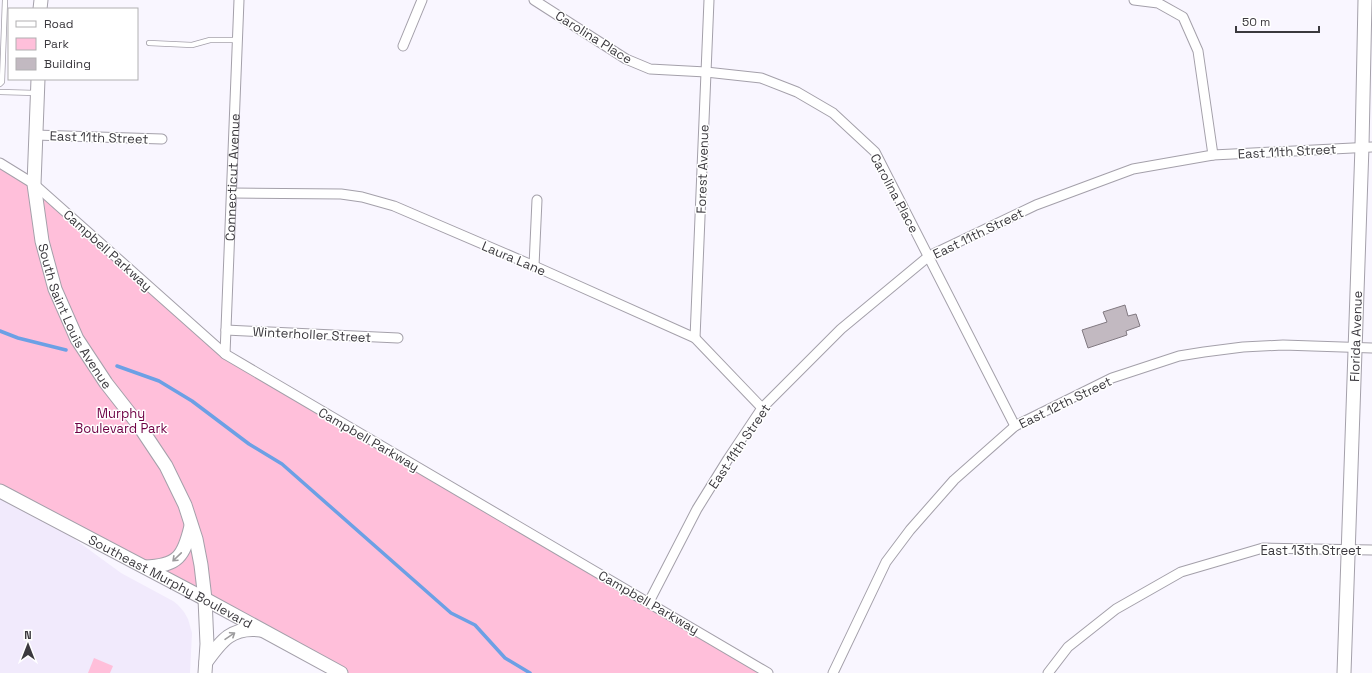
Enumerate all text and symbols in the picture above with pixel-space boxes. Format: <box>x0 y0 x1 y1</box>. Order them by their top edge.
street label: Carolina Place <box>552 7 635 68</box>
legend <box>8 8 138 80</box>
scale bar <box>1236 8 1319 34</box>
text: 50 m <box>1242 14 1270 30</box>
text: Road <box>44 16 73 32</box>
text: Park <box>44 36 69 52</box>
text: Building <box>44 56 91 72</box>
street label: Connecticut Avenue <box>221 113 244 241</box>
street label: Forest Avenue <box>692 124 713 214</box>
street label: East 11th Street <box>49 127 149 148</box>
street label: East 11th Street <box>1237 140 1337 163</box>
street label: Carolina Place <box>867 151 923 236</box>
street label: East 11th Street <box>930 204 1026 263</box>
street label: Campbell Parkway <box>60 206 156 295</box>
street label: Laura Lane <box>479 237 548 280</box>
street label: South Saint Louis Avenue <box>34 242 115 392</box>
street label: Florida Avenue <box>1346 290 1366 382</box>
street label: Winterholler Street <box>252 323 372 346</box>
street label: East 12th Street <box>1016 373 1114 432</box>
street label: East 11th Street <box>705 401 774 492</box>
street label: Campbell Parkway <box>315 404 422 475</box>
park label: Murphy Boulevard Park <box>75 405 167 437</box>
street label: Southeast Murphy Boulevard <box>85 531 255 632</box>
street label: East 13th Street <box>1260 542 1362 559</box>
one-way arrow <box>172 552 182 562</box>
street label: Campbell Parkway <box>595 567 702 638</box>
north arrow <box>8 625 48 665</box>
text: N <box>24 628 32 642</box>
one-way arrow <box>224 632 235 640</box>

